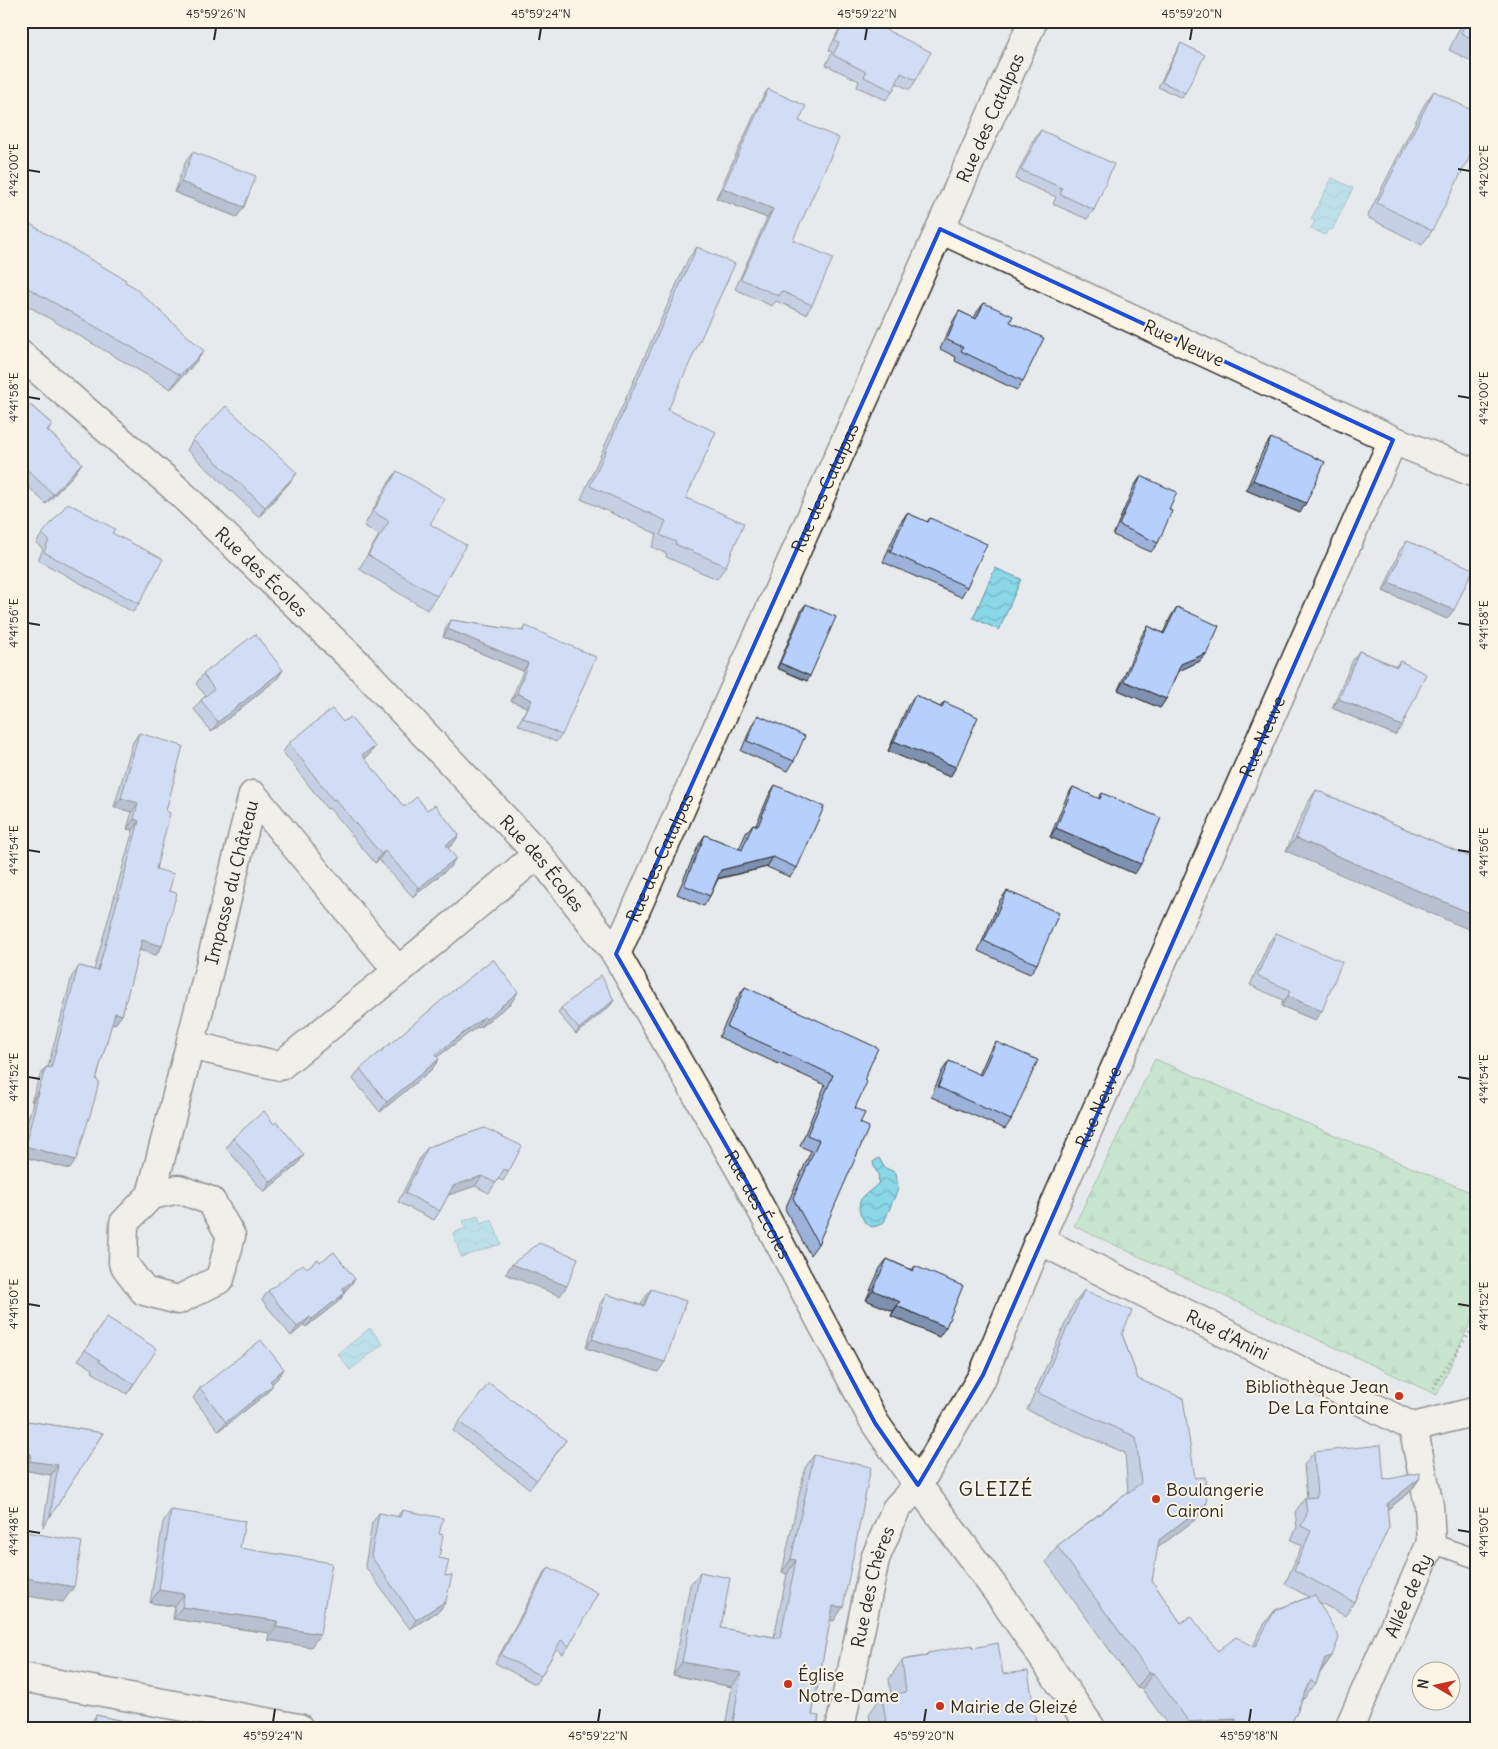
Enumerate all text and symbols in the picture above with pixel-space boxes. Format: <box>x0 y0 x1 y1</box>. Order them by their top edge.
text: 45°59'26"N <box>186 6 246 21</box>
text: 45°59'24"N <box>511 6 571 21</box>
text: 45°59'22"N <box>837 6 897 21</box>
text: 45°59'20"N <box>1162 6 1222 21</box>
street label: Rue des Catalpas <box>951 49 1029 186</box>
text: 4°42'00"E <box>6 143 21 197</box>
text: 4°42'02"E <box>1476 145 1491 197</box>
street label: Rue Neuve <box>1140 314 1228 372</box>
text: 4°42'00"E <box>1476 371 1491 425</box>
text: 4°41'58"E <box>6 372 21 422</box>
street label: Rue des Catalpas <box>786 419 863 556</box>
street label: Rue des Écoles <box>211 522 313 621</box>
text: 4°41'56"E <box>6 598 21 648</box>
text: 4°41'58"E <box>1476 600 1491 650</box>
street label: Rue Neuve <box>1234 692 1290 781</box>
street label: Rue des Catalpas <box>620 789 698 926</box>
street label: Impasse du Château <box>199 797 263 967</box>
street label: Rue des Écoles <box>495 810 590 916</box>
text: 4°41'54"E <box>6 825 21 875</box>
text: 4°41'56"E <box>1476 827 1491 877</box>
text: 4°41'52"E <box>6 1052 21 1102</box>
text: 4°41'54"E <box>1476 1054 1491 1104</box>
street label: Rue Neuve <box>1070 1062 1126 1151</box>
street label: Rue des Écoles <box>720 1146 797 1263</box>
text: 4°41'50"E <box>6 1279 21 1329</box>
text: 4°41'52"E <box>1476 1281 1491 1331</box>
street label: Rue d'Anini <box>1182 1304 1273 1365</box>
place label: Bibliothèque Jean De La Fontaine <box>1245 1375 1389 1419</box>
marker: Bibliothèque Jean De La Fontaine <box>1393 1390 1405 1402</box>
district label: GLEIZÉ <box>959 1476 1033 1501</box>
place label: Boulangerie Caironi <box>1166 1478 1264 1522</box>
marker: Boulangerie Caironi <box>1150 1493 1162 1505</box>
text: 4°41'48"E <box>6 1506 21 1556</box>
text: 4°41'50"E <box>1476 1507 1491 1557</box>
street label: Rue des Chères <box>845 1522 899 1650</box>
street label: Allée de Ry <box>1379 1550 1436 1641</box>
north arrow <box>1410 1662 1460 1712</box>
place label: Église Notre-Dame <box>798 1663 899 1707</box>
marker: Église Notre-Dame <box>782 1678 794 1690</box>
text: N <box>1414 1678 1433 1690</box>
place label: Mairie de Gleizé <box>950 1695 1077 1718</box>
marker: Mairie de Gleizé <box>934 1700 946 1712</box>
text: 45°59'24"N <box>243 1728 303 1743</box>
text: 45°59'22"N <box>568 1728 628 1743</box>
text: 45°59'20"N <box>894 1728 954 1743</box>
text: 45°59'18"N <box>1220 1728 1278 1743</box>

